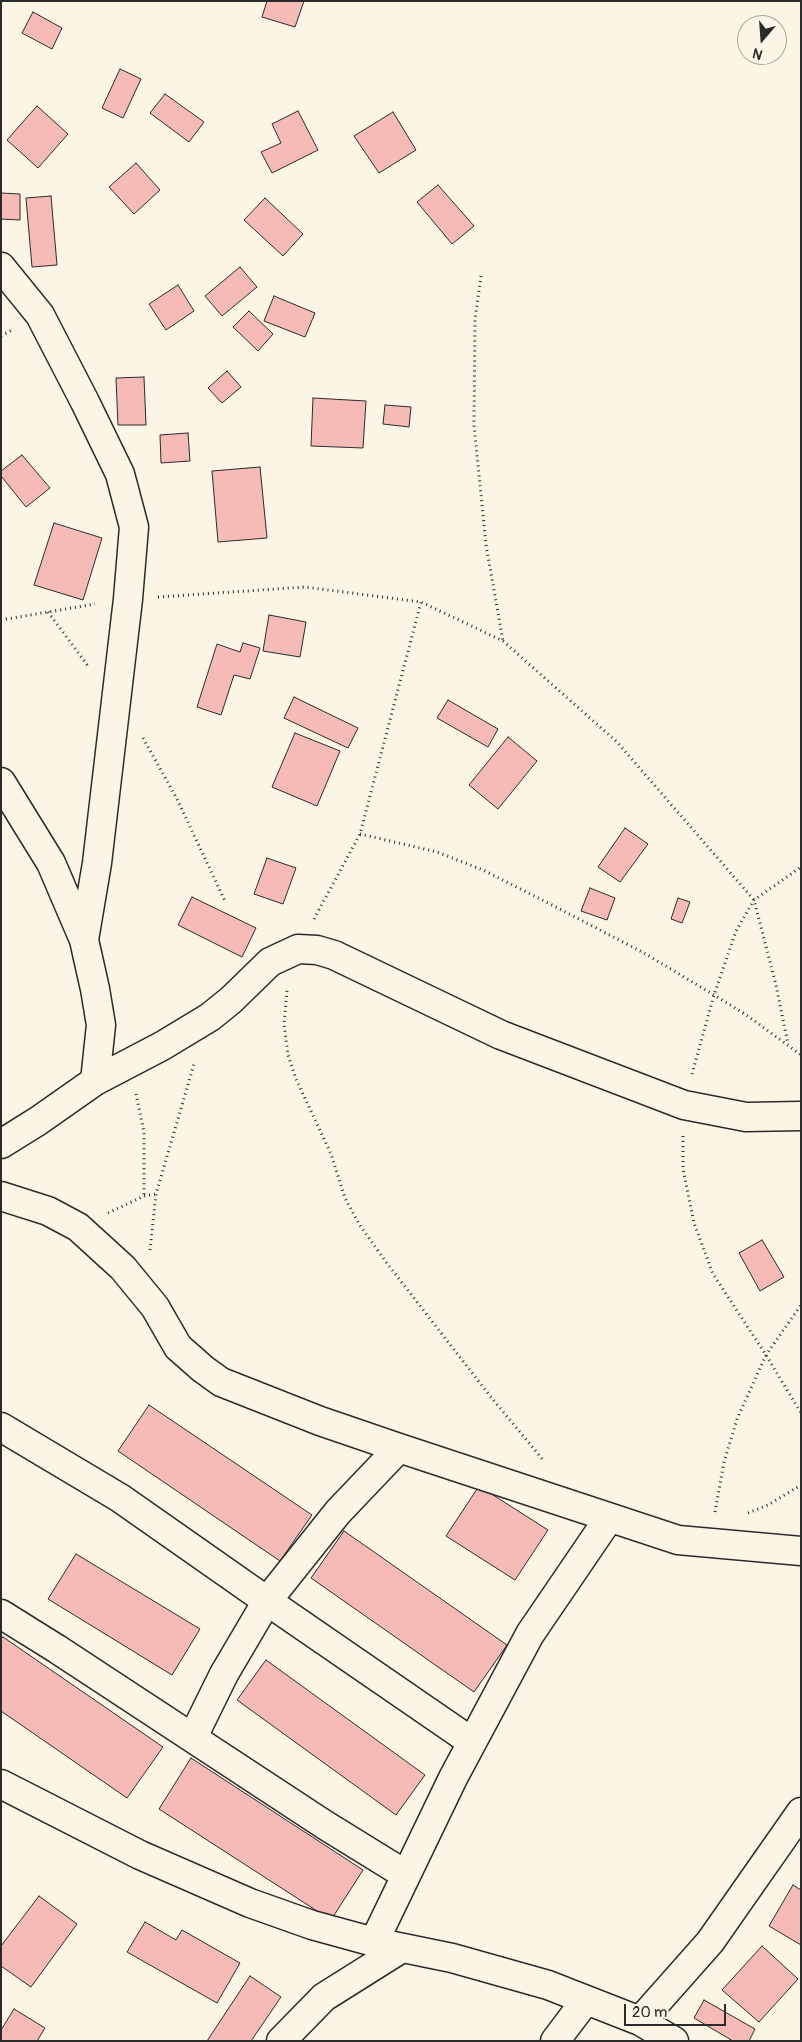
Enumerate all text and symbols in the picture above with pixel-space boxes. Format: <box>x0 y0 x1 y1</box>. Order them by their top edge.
north arrow <box>737 15 787 65</box>
text: N <box>750 44 765 63</box>
scale bar <box>627 1994 730 2026</box>
text: 20 m <box>632 2003 667 2022</box>

